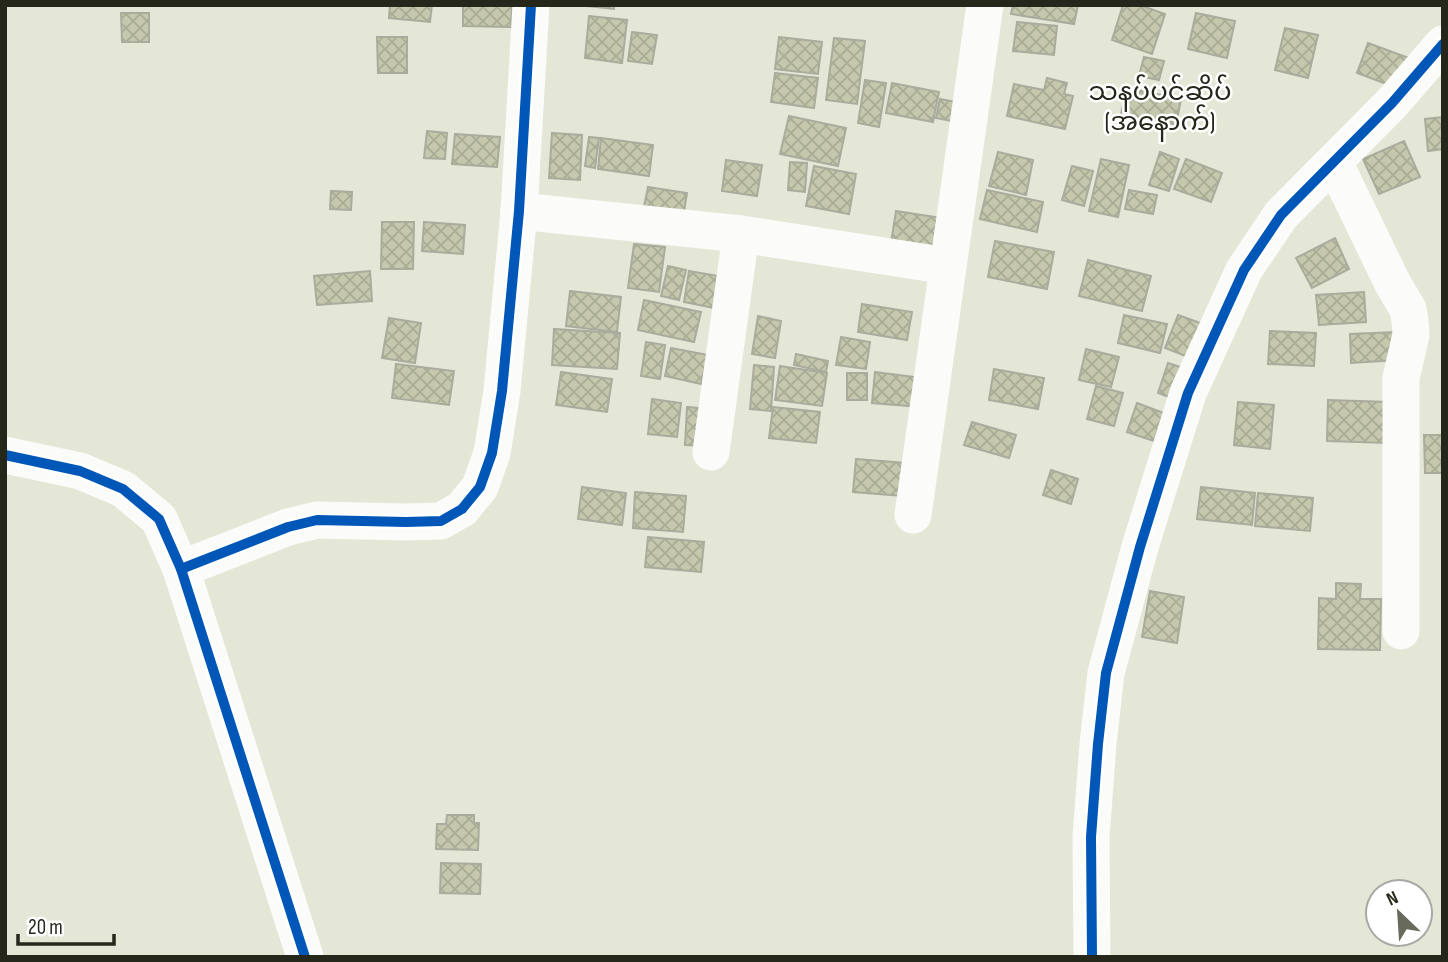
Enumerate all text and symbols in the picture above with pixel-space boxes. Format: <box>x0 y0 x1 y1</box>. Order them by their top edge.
district label: သနပ်ပင်ဆိပ် (အနောက်) <box>1088 74 1232 142</box>
north arrow <box>1364 878 1434 948</box>
text: N <box>1383 886 1402 912</box>
scale bar <box>18 902 114 946</box>
text: 20 m <box>28 915 63 940</box>

